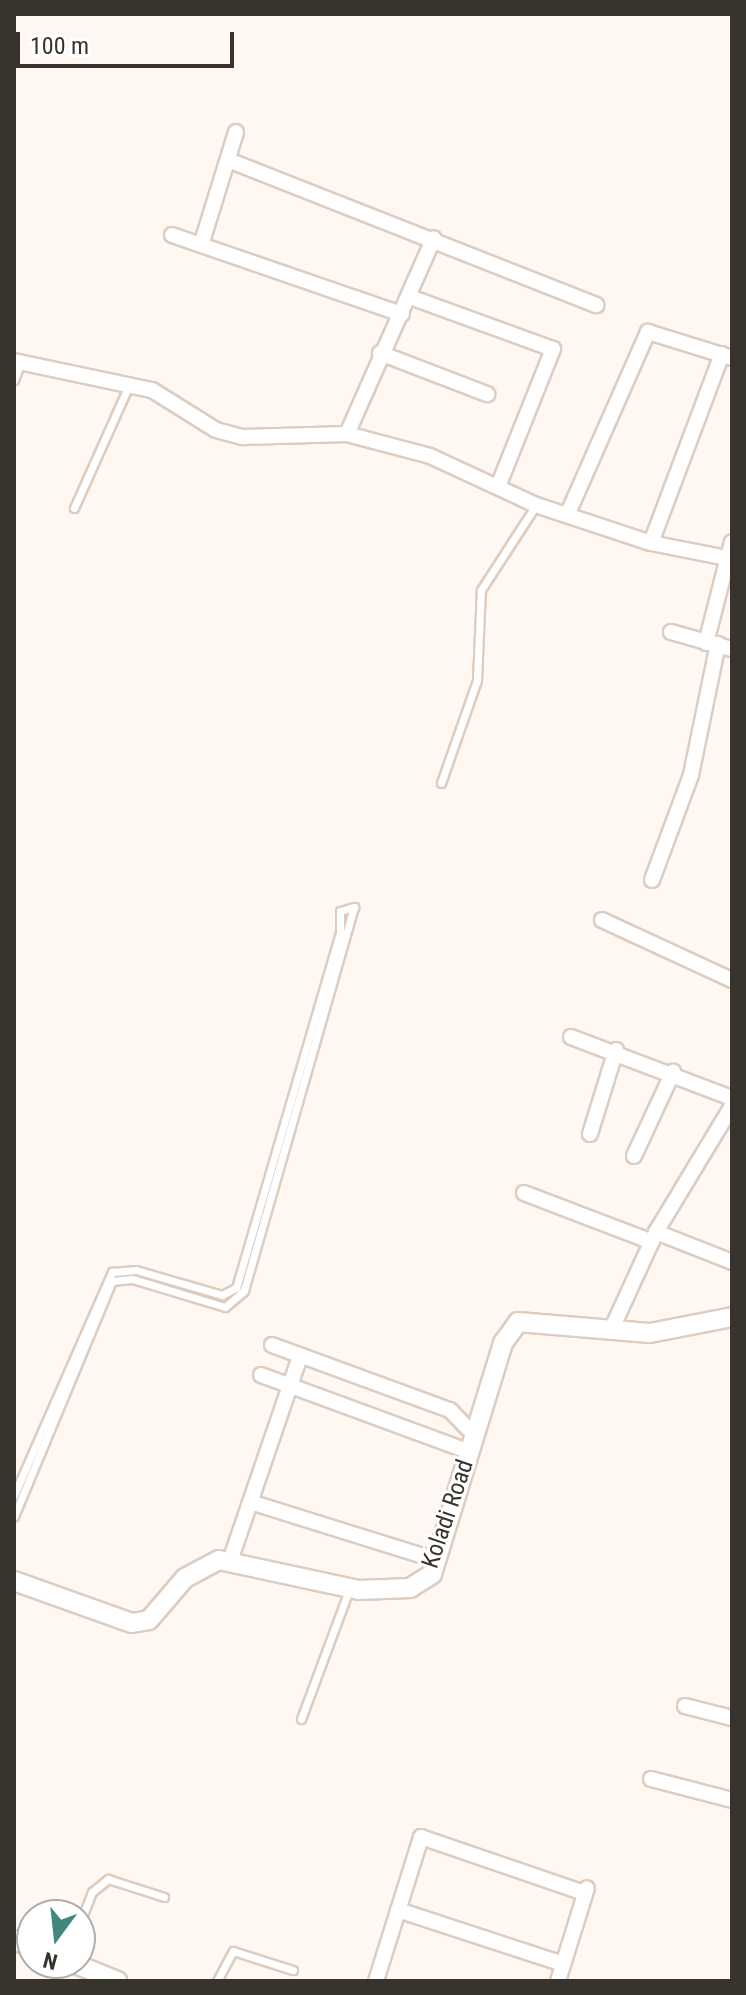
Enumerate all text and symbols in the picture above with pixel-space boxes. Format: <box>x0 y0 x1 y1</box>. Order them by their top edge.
scale bar <box>20 16 238 66</box>
text: 100 m <box>30 32 89 60</box>
street label: Koladi Road <box>416 1456 480 1572</box>
north arrow <box>16 1899 96 1979</box>
text: N <box>40 1947 60 1975</box>

